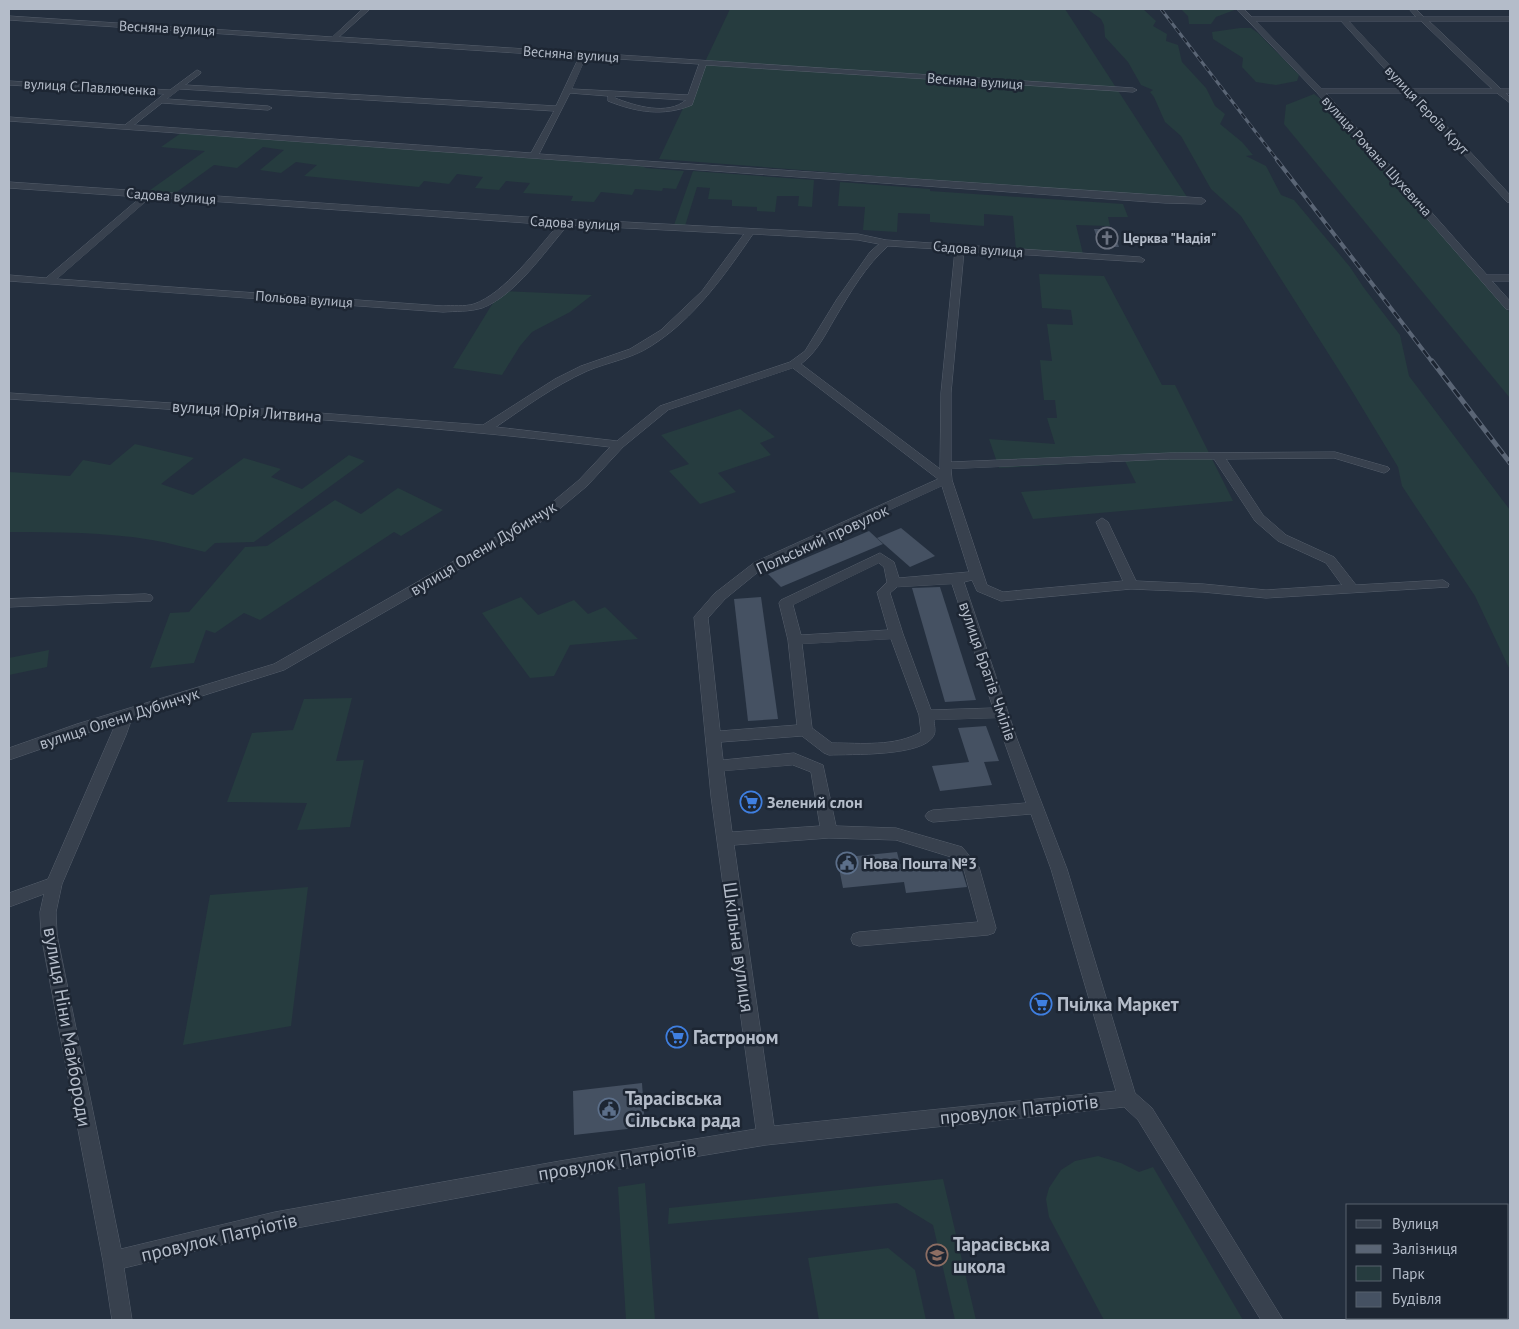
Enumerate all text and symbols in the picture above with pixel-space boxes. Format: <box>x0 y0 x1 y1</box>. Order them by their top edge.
street label: Весняна вулиця <box>118 16 216 40</box>
street label: Весняна вулиця <box>522 42 620 66</box>
street label: вулиця Героїв Крут <box>1381 62 1473 159</box>
street label: Весняна вулиця <box>926 69 1024 93</box>
street label: вулиця С.Павлюченка <box>23 75 157 99</box>
street label: вулиця Романа Шухевича <box>1318 92 1436 220</box>
street label: Садова вулиця <box>125 184 217 208</box>
street label: Садова вулиця <box>530 212 620 234</box>
church icon: Церква "Надія" <box>1095 226 1119 250</box>
place label: Церква "Надія" <box>1123 229 1216 247</box>
street label: Садова вулиця <box>932 237 1024 261</box>
street label: Польова вулиця <box>255 287 353 311</box>
street label: вулиця Юрія Литвина <box>172 396 322 426</box>
street label: вулиця Олени Дубинчук <box>406 496 560 600</box>
street label: Польський провулок <box>753 499 892 578</box>
street label: вулиця Братів Чмілів <box>955 599 1021 743</box>
street label: вулиця Олени Дубинчук <box>36 683 202 753</box>
supermarket icon: Зелений слон <box>739 790 763 814</box>
place label: Зелений слон <box>767 792 863 812</box>
public building icon: Нова Пошта №3 <box>835 851 859 875</box>
place label: Нова Пошта №3 <box>863 853 977 873</box>
street label: Шкільна вулиця <box>718 880 760 1014</box>
street label: вулиця Ніни Майбороди <box>39 925 97 1129</box>
supermarket icon: Пчілка Маркет <box>1029 992 1053 1016</box>
place label: Пчілка Маркет <box>1057 992 1179 1016</box>
supermarket icon: Гастроном <box>665 1025 689 1049</box>
place label: Гастроном <box>693 1025 778 1049</box>
place label: Тарасівська Сільська рада <box>625 1086 741 1132</box>
street label: провулок Патріотів <box>938 1089 1100 1129</box>
public building icon: Тарасівська Сільська рада <box>597 1097 621 1121</box>
street label: провулок Патріотів <box>536 1137 698 1185</box>
legend <box>1346 1204 1509 1319</box>
street label: провулок Патріотів <box>139 1207 299 1267</box>
text: Вулиця <box>1392 1214 1439 1233</box>
place label: Тарасівська школа <box>953 1232 1050 1278</box>
text: Залізниця <box>1392 1239 1457 1258</box>
school or university icon: Тарасівська школа <box>925 1243 949 1267</box>
text: Парк <box>1392 1264 1425 1283</box>
text: Будівля <box>1392 1289 1441 1308</box>

